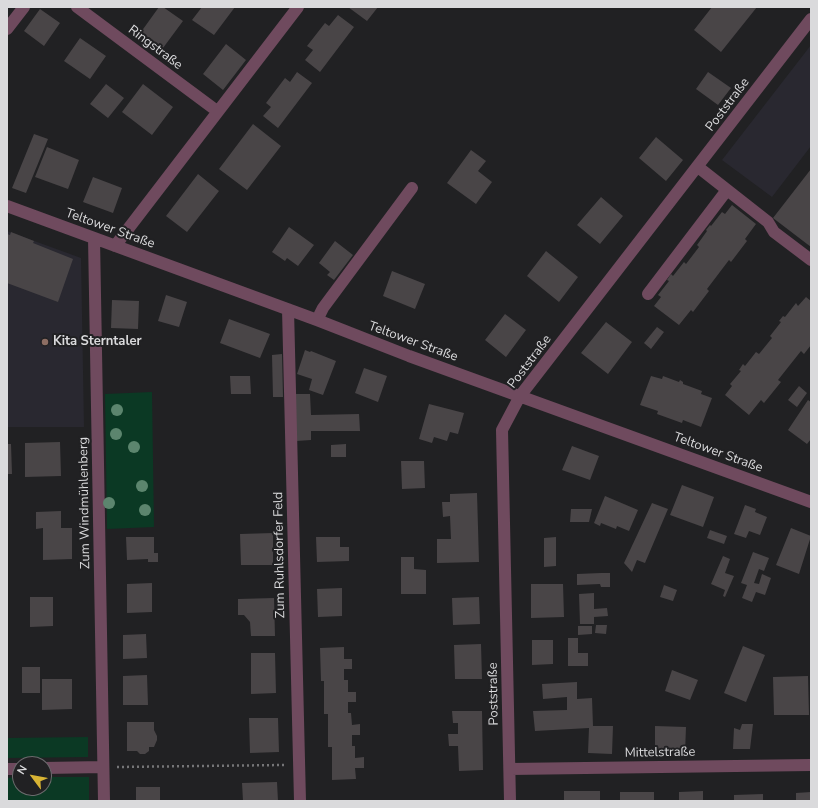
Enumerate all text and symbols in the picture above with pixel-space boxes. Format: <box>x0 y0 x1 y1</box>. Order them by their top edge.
street label: Ringstraße <box>125 23 185 73</box>
street label: Poststraße <box>703 75 753 135</box>
street label: Teltower Straße <box>63 206 157 252</box>
street label: Teltower Straße <box>366 319 460 365</box>
street label: Poststraße <box>505 332 555 392</box>
place label: Kita Sterntaler <box>53 334 142 350</box>
marker: Kita Sterntaler <box>40 337 50 347</box>
street label: Teltower Straße <box>671 430 765 476</box>
street label: Zum Windmühlenberg <box>76 437 94 569</box>
street label: Zum Ruhlsdorfer Feld <box>271 492 289 618</box>
street label: Poststraße <box>486 662 502 726</box>
street label: Mittelstraße <box>624 745 696 761</box>
north arrow <box>12 756 52 796</box>
text: N <box>14 762 31 777</box>

